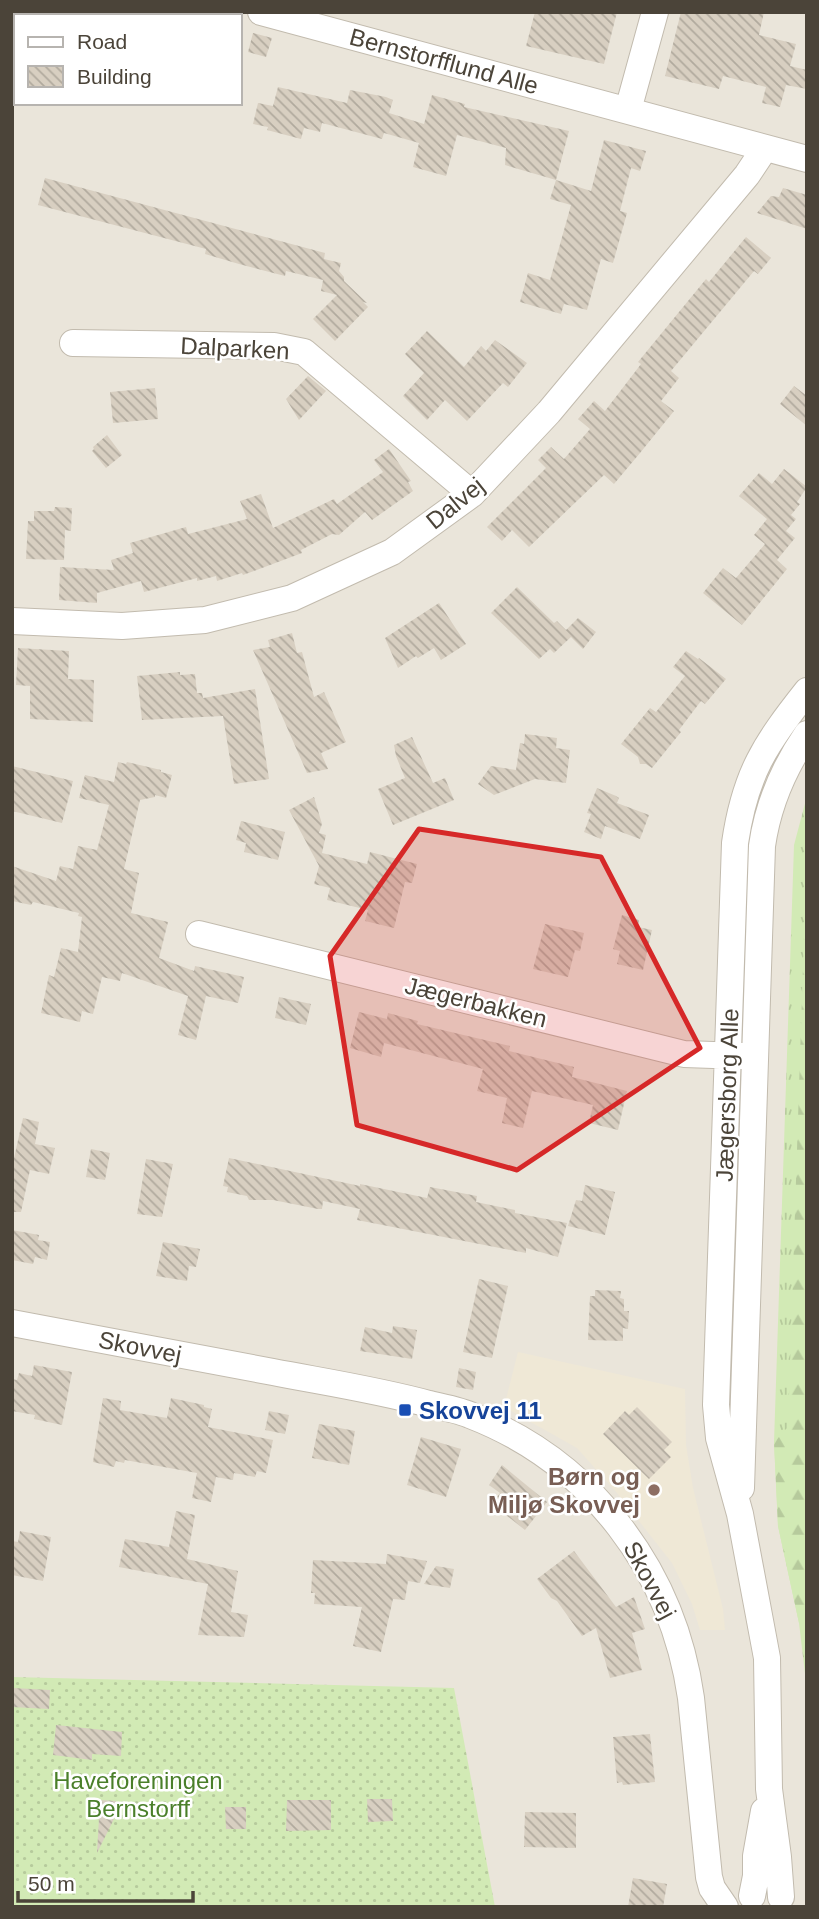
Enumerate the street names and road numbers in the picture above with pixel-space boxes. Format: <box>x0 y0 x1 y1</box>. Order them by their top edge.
street label: Bernstorfflund Alle <box>347 23 541 99</box>
street label: Dalparken <box>180 332 290 364</box>
street label: Dalvej <box>421 472 489 534</box>
street label: Jægerbakken <box>402 971 550 1033</box>
street label: Jægersborg Alle <box>710 1008 744 1182</box>
street label: Skovvej <box>96 1326 184 1368</box>
street label: Skovvej <box>618 1537 682 1623</box>

